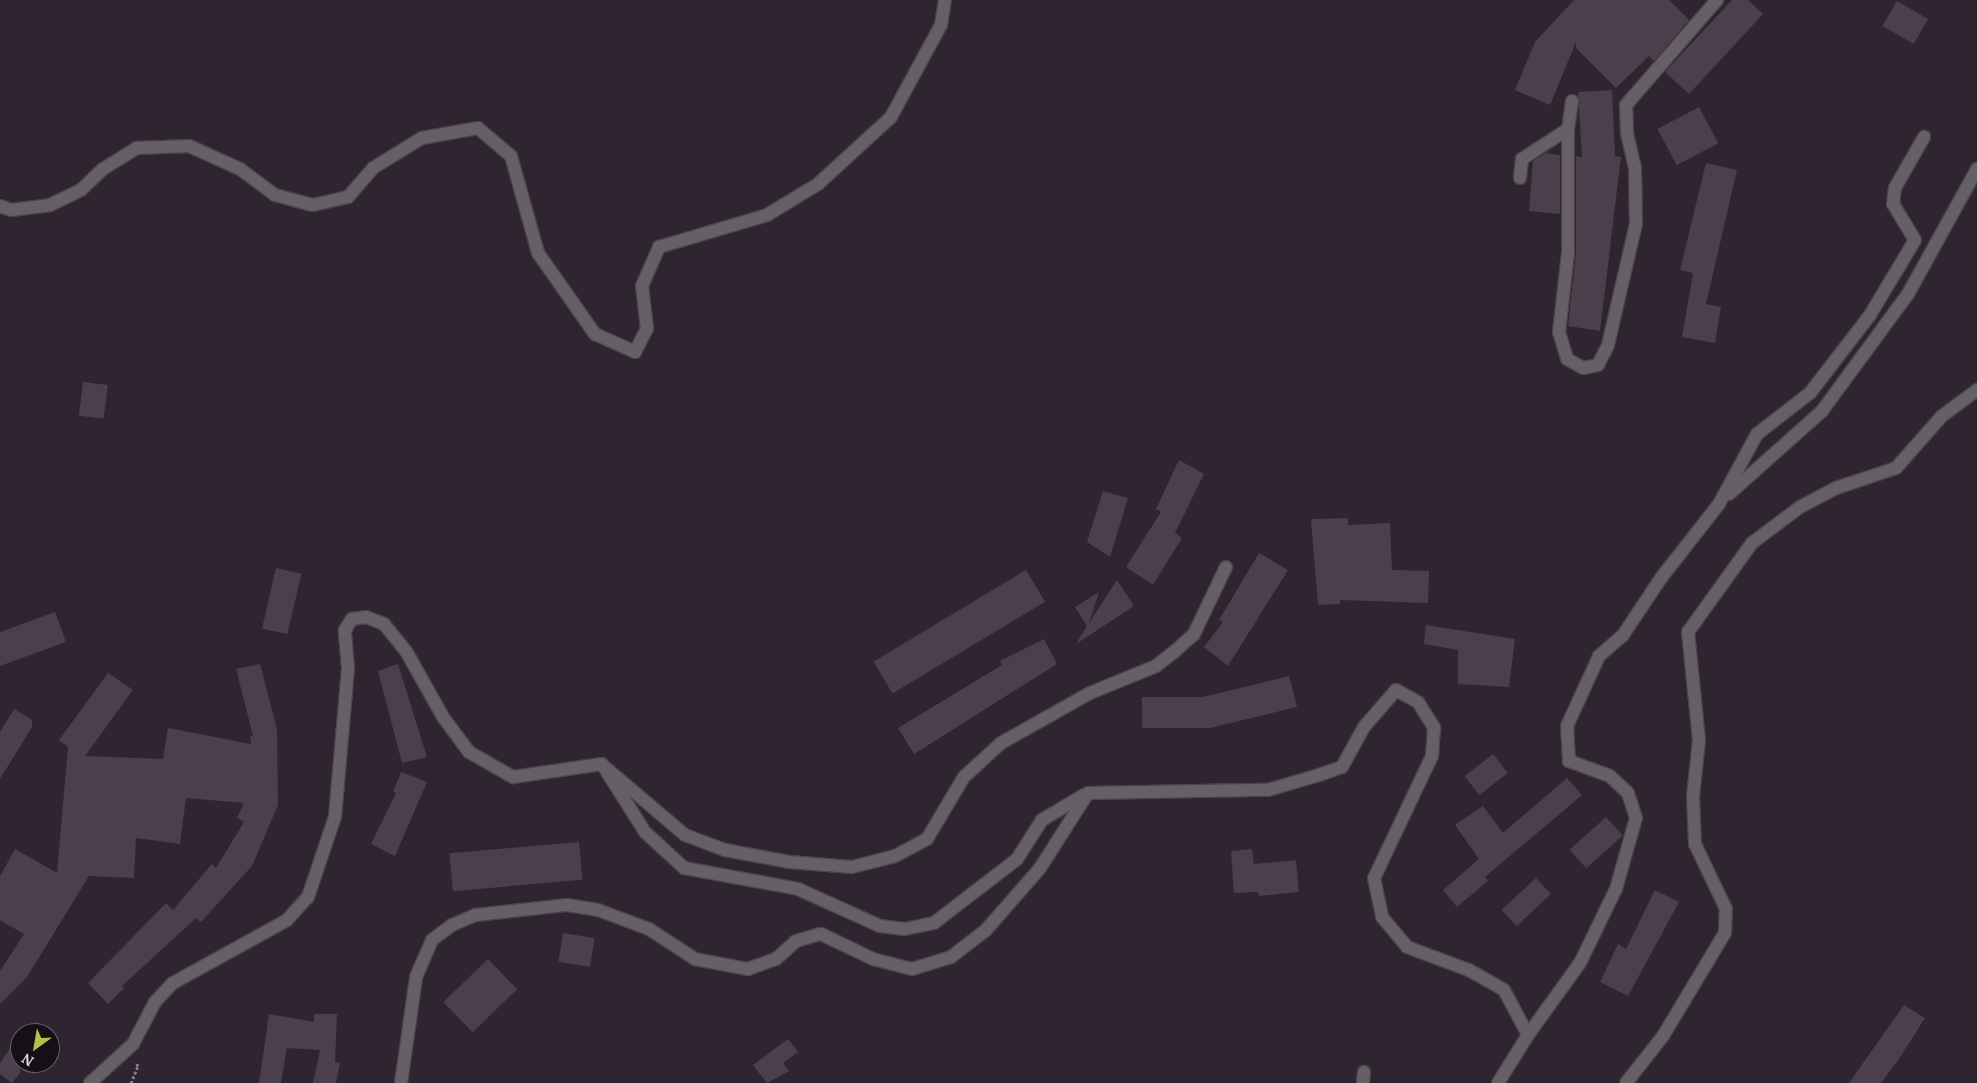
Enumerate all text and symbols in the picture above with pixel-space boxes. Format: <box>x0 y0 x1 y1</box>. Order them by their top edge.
north arrow <box>10 1023 60 1073</box>
text: N <box>18 1049 37 1071</box>

